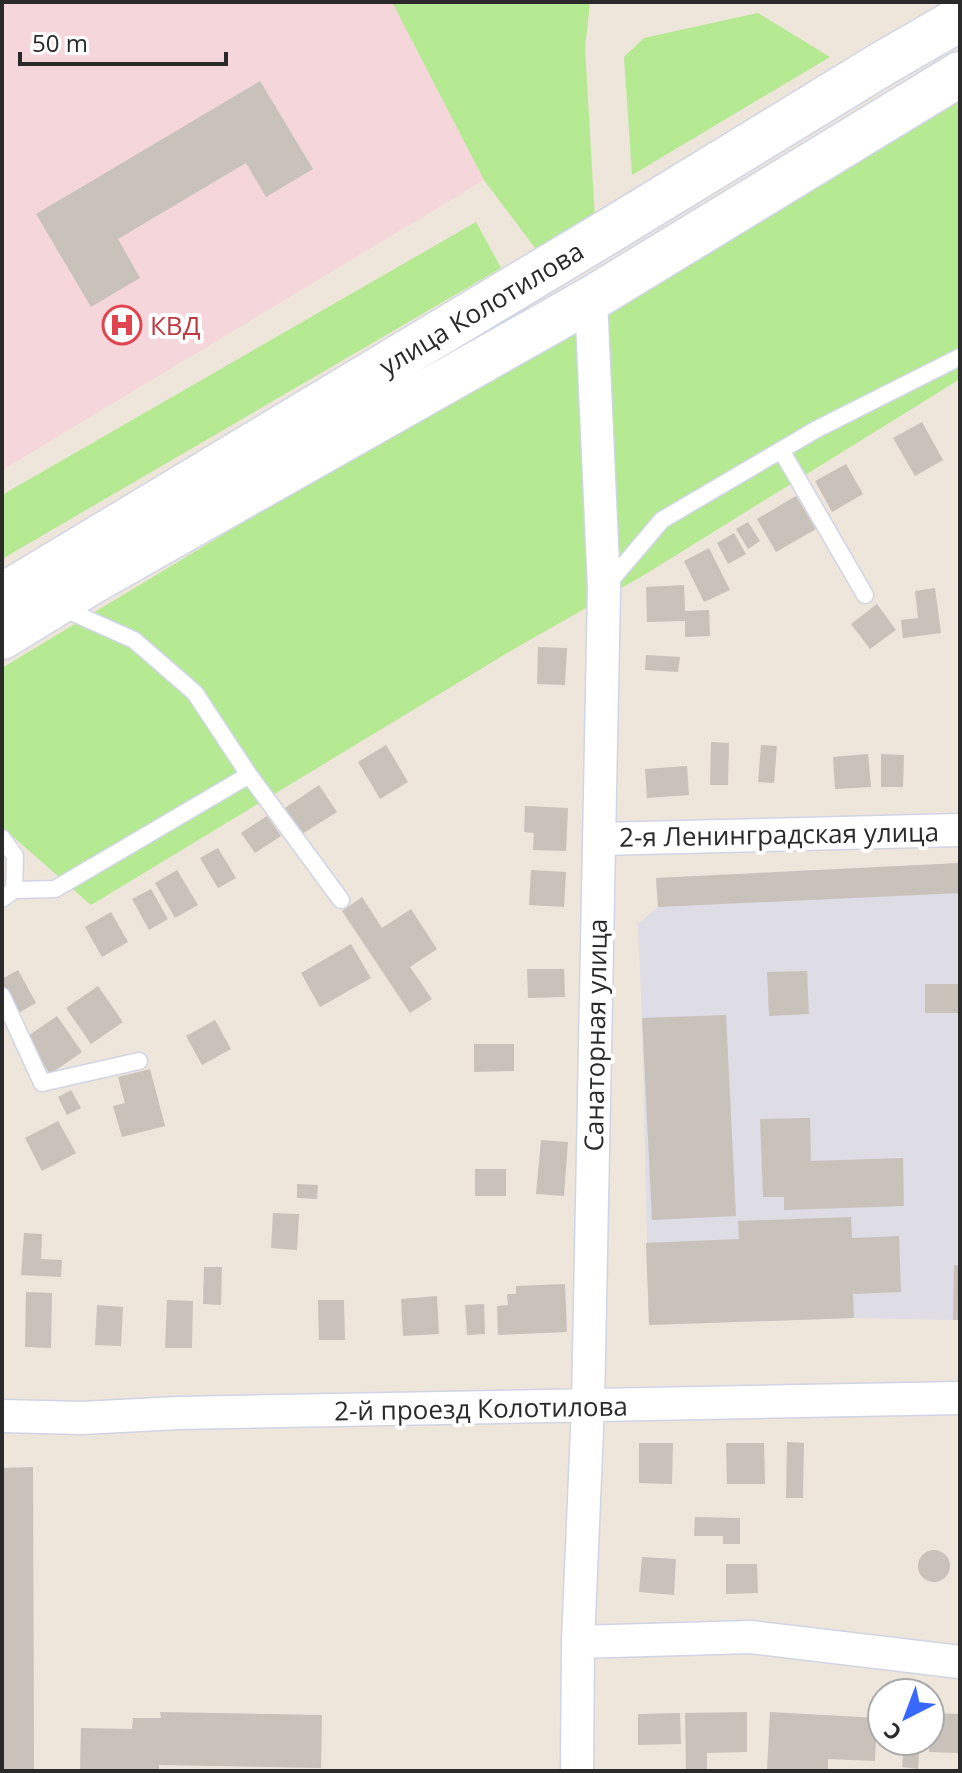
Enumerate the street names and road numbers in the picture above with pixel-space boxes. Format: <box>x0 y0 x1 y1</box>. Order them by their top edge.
street label: улица Колотилова <box>372 233 590 383</box>
street label: 2-я Ленинградская улица <box>619 813 939 855</box>
street label: Санаторная улица <box>575 918 615 1152</box>
street label: 2-й проезд Колотилова <box>334 1387 628 1429</box>

